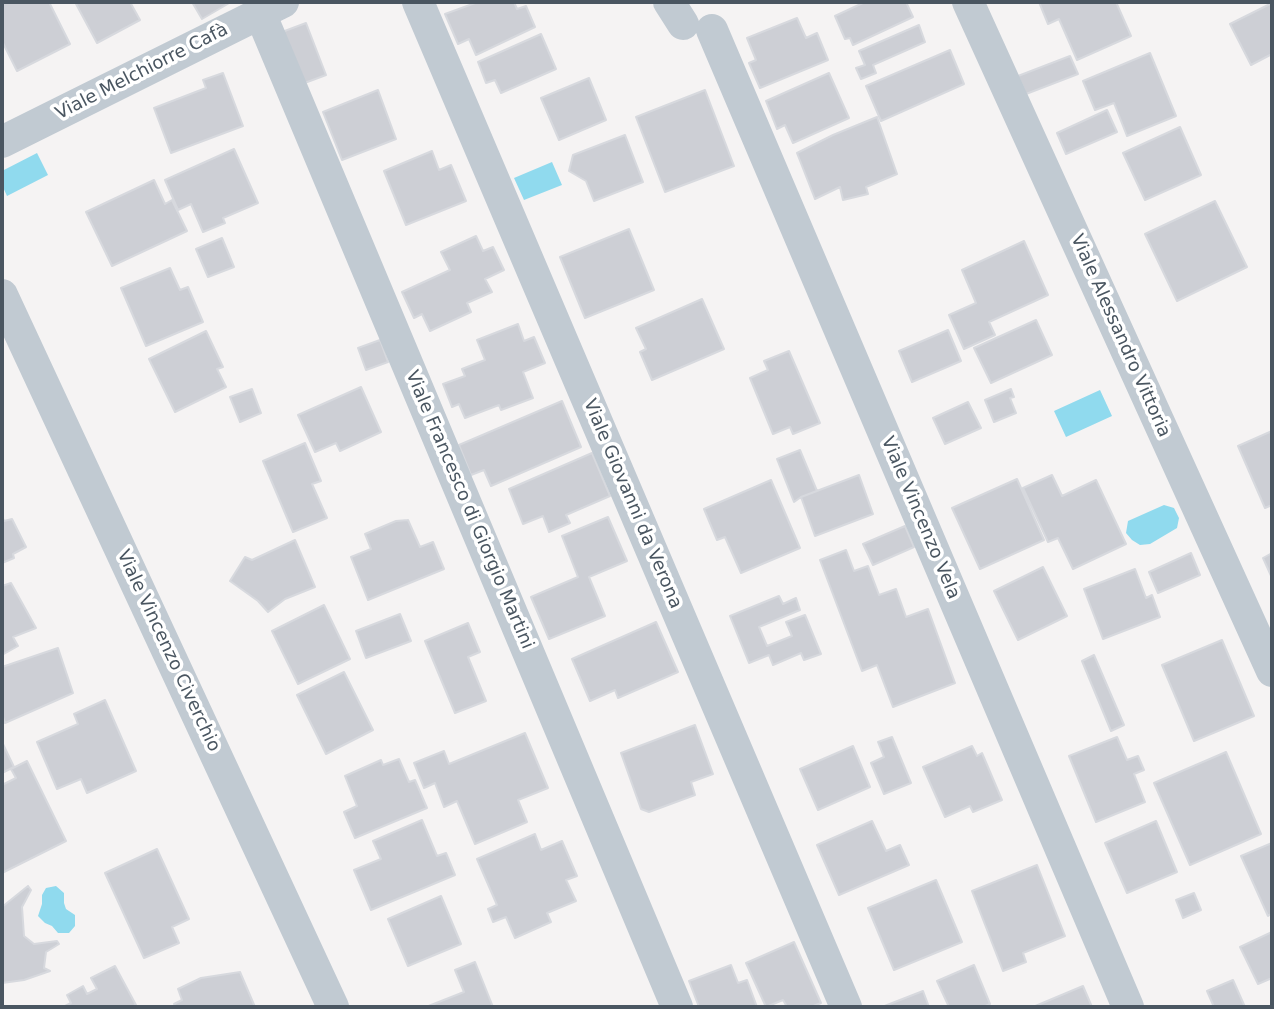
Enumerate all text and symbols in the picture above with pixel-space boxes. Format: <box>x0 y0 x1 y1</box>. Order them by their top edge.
street label: Viale Melchiorre Cafà <box>52 19 232 125</box>
street label: Viale Alessandro Vittoria <box>1065 231 1175 441</box>
street label: Viale Francesco di Giorgio Martini <box>400 368 538 652</box>
street label: Viale Giovanni da Verona <box>578 396 686 612</box>
street label: Viale Vincenzo Vela <box>876 433 964 603</box>
street label: Viale Vincenzo Civerchio <box>112 547 224 755</box>

